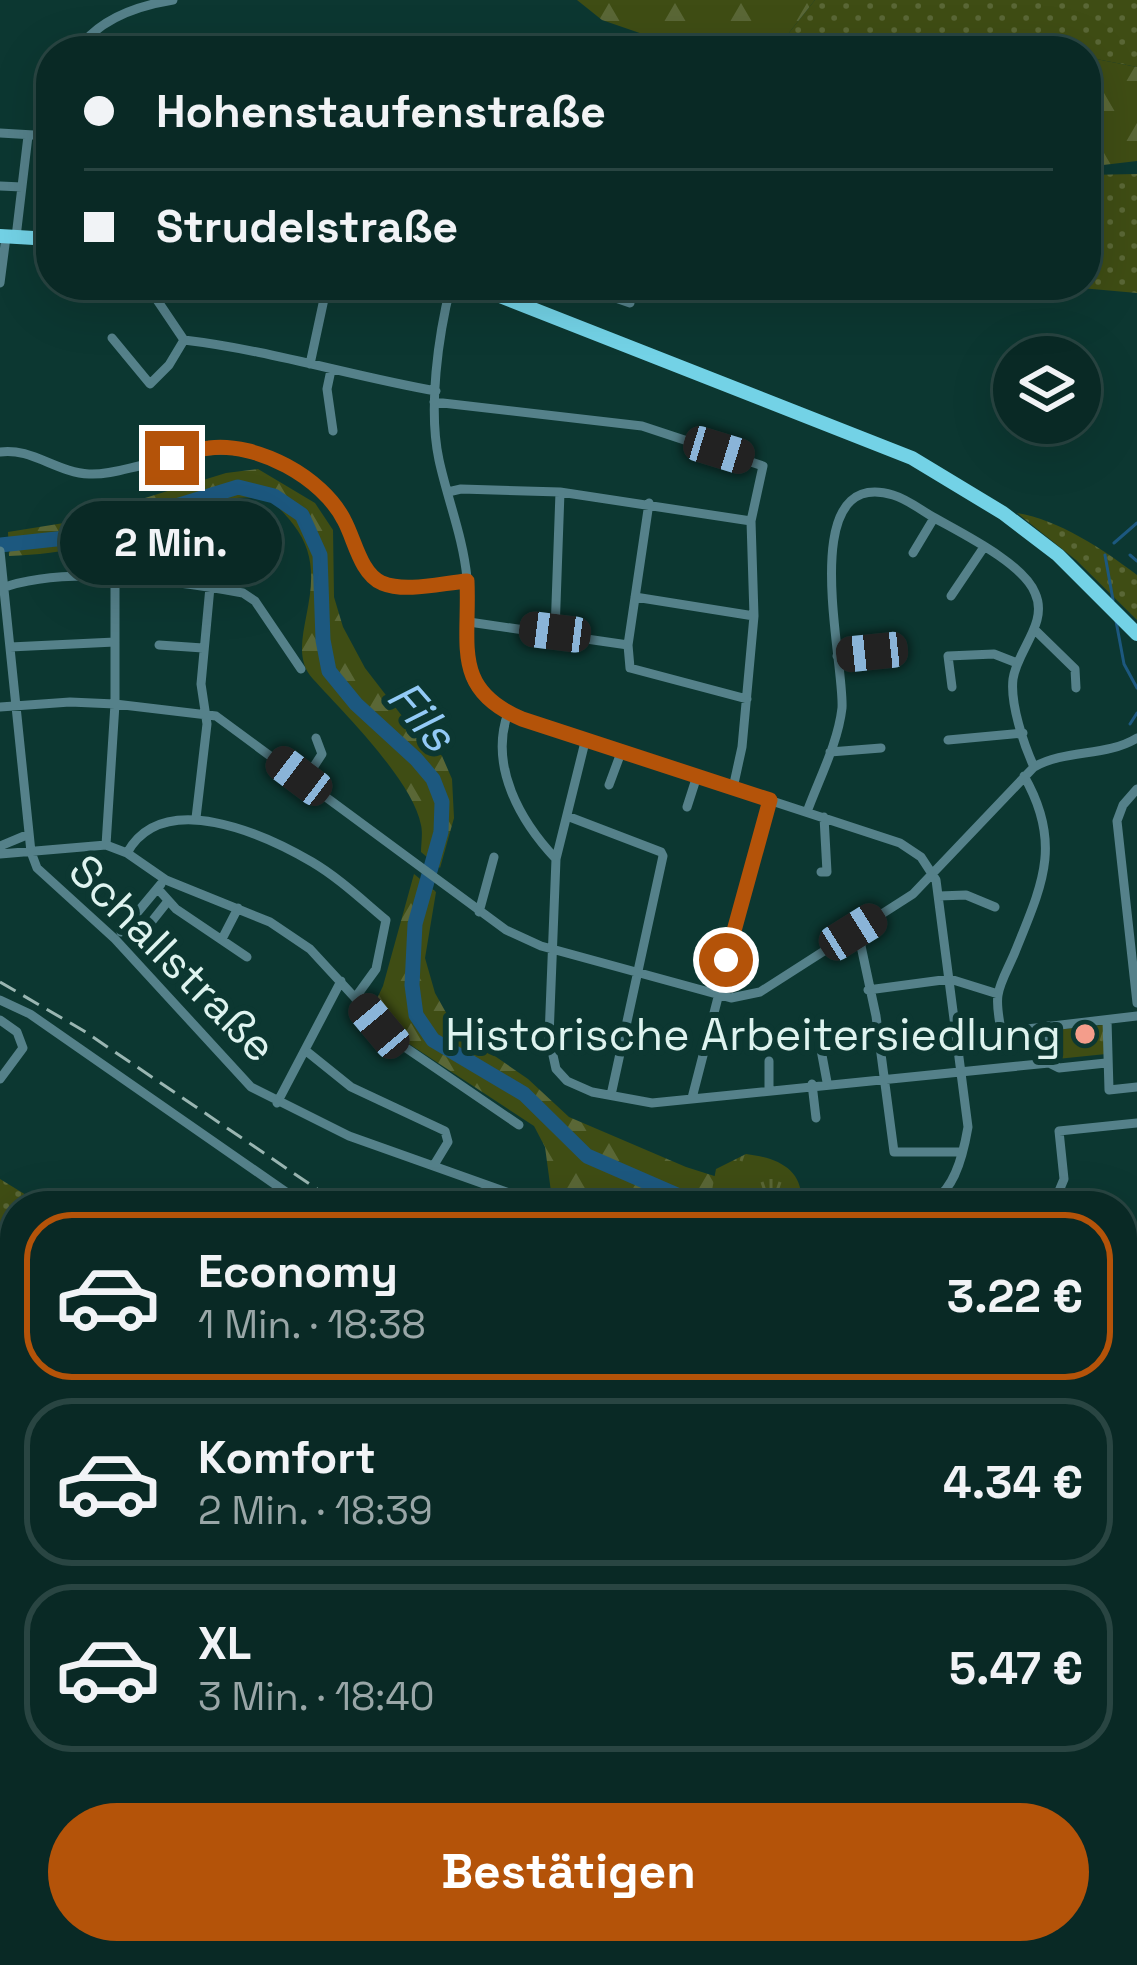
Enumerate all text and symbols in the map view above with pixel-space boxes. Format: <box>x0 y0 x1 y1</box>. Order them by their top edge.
text: Hohenstaufenstraße <box>156 83 606 140</box>
text: Strudelstraße <box>156 198 458 255</box>
map controls <box>993 336 1101 444</box>
button: layers <box>993 336 1101 444</box>
car <box>679 422 759 478</box>
route end <box>145 431 199 485</box>
callout: 2 Min. <box>61 500 283 584</box>
text: 2 Min. <box>114 518 228 567</box>
car <box>517 610 593 654</box>
car <box>834 630 910 674</box>
water label: Fils <box>374 667 470 765</box>
car <box>259 740 339 812</box>
street label: Schallstraße <box>57 842 289 1074</box>
car <box>813 898 893 966</box>
route start <box>699 933 753 987</box>
car <box>342 987 416 1065</box>
place label: Historische Arbeitersiedlung <box>445 1006 1061 1063</box>
marker: Historische Arbeitersiedlung <box>1072 1021 1098 1047</box>
icon: car <box>54 1242 162 1350</box>
text: Economy <box>198 1243 398 1300</box>
text: 3.22 € <box>947 1268 1083 1325</box>
text: 1 Min. · 18:38 <box>198 1300 426 1349</box>
icon: car <box>54 1428 162 1536</box>
text: Komfort <box>198 1429 376 1486</box>
text: 4.34 € <box>943 1454 1083 1511</box>
text: 2 Min. · 18:39 <box>198 1486 433 1535</box>
icon: car <box>54 1614 162 1722</box>
text: XL <box>198 1615 251 1672</box>
text: 5.47 € <box>949 1640 1083 1697</box>
text: 3 Min. · 18:40 <box>198 1672 435 1721</box>
button: Bestätigen <box>48 1803 1089 1941</box>

